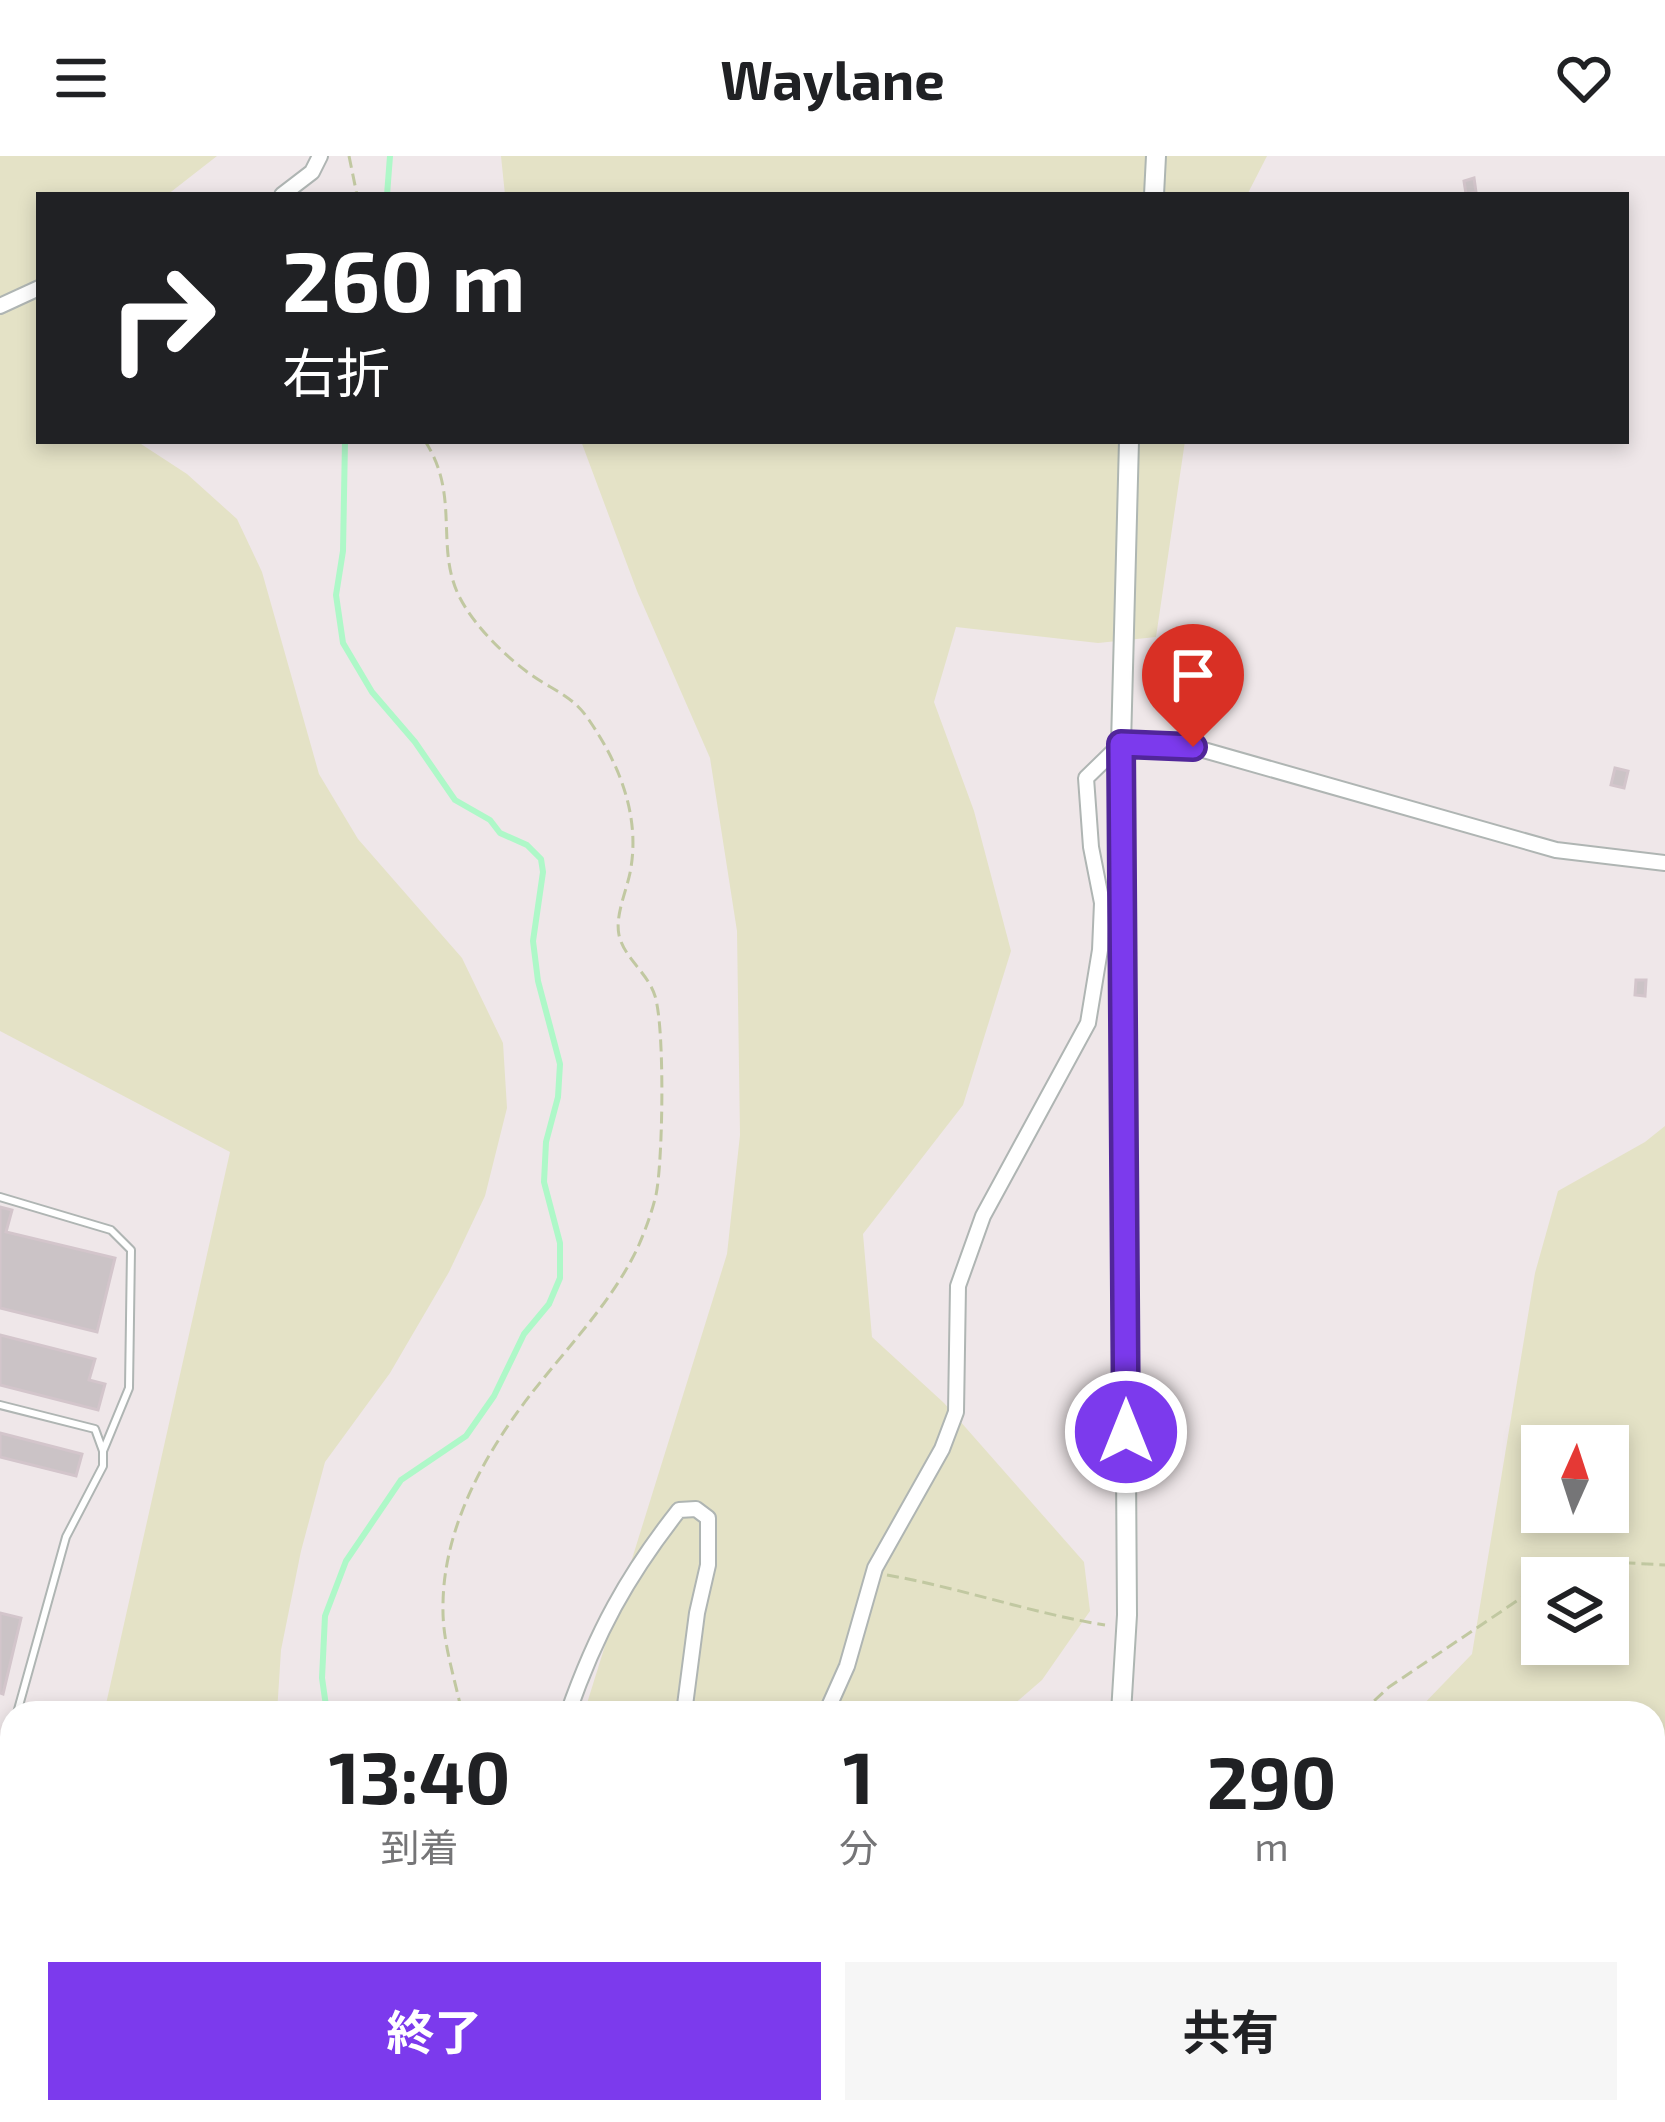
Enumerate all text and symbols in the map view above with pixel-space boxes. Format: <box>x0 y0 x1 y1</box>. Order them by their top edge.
icon: menu <box>48 45 114 111</box>
icon: heart <box>1551 45 1617 111</box>
text: Waylane <box>720 46 945 111</box>
text: 260 m <box>282 228 526 329</box>
icon: right <box>84 240 240 396</box>
text: 右折 <box>282 339 390 404</box>
pin <box>1142 624 1244 747</box>
icon: arrive <box>1160 642 1226 708</box>
position arrow <box>1063 1369 1189 1495</box>
north arrow <box>1521 1425 1629 1533</box>
map controls <box>1521 1425 1629 1665</box>
button: layers <box>1521 1557 1629 1665</box>
text: 13:40 <box>329 1732 510 1818</box>
text: 1 <box>843 1732 874 1818</box>
text: 290 <box>1207 1737 1336 1823</box>
text: m <box>1254 1822 1289 1869</box>
text: 到着 <box>380 1823 459 1870</box>
text: 分 <box>839 1823 878 1870</box>
button: 終了 <box>48 1962 821 2100</box>
button: 共有 <box>845 1962 1617 2100</box>

